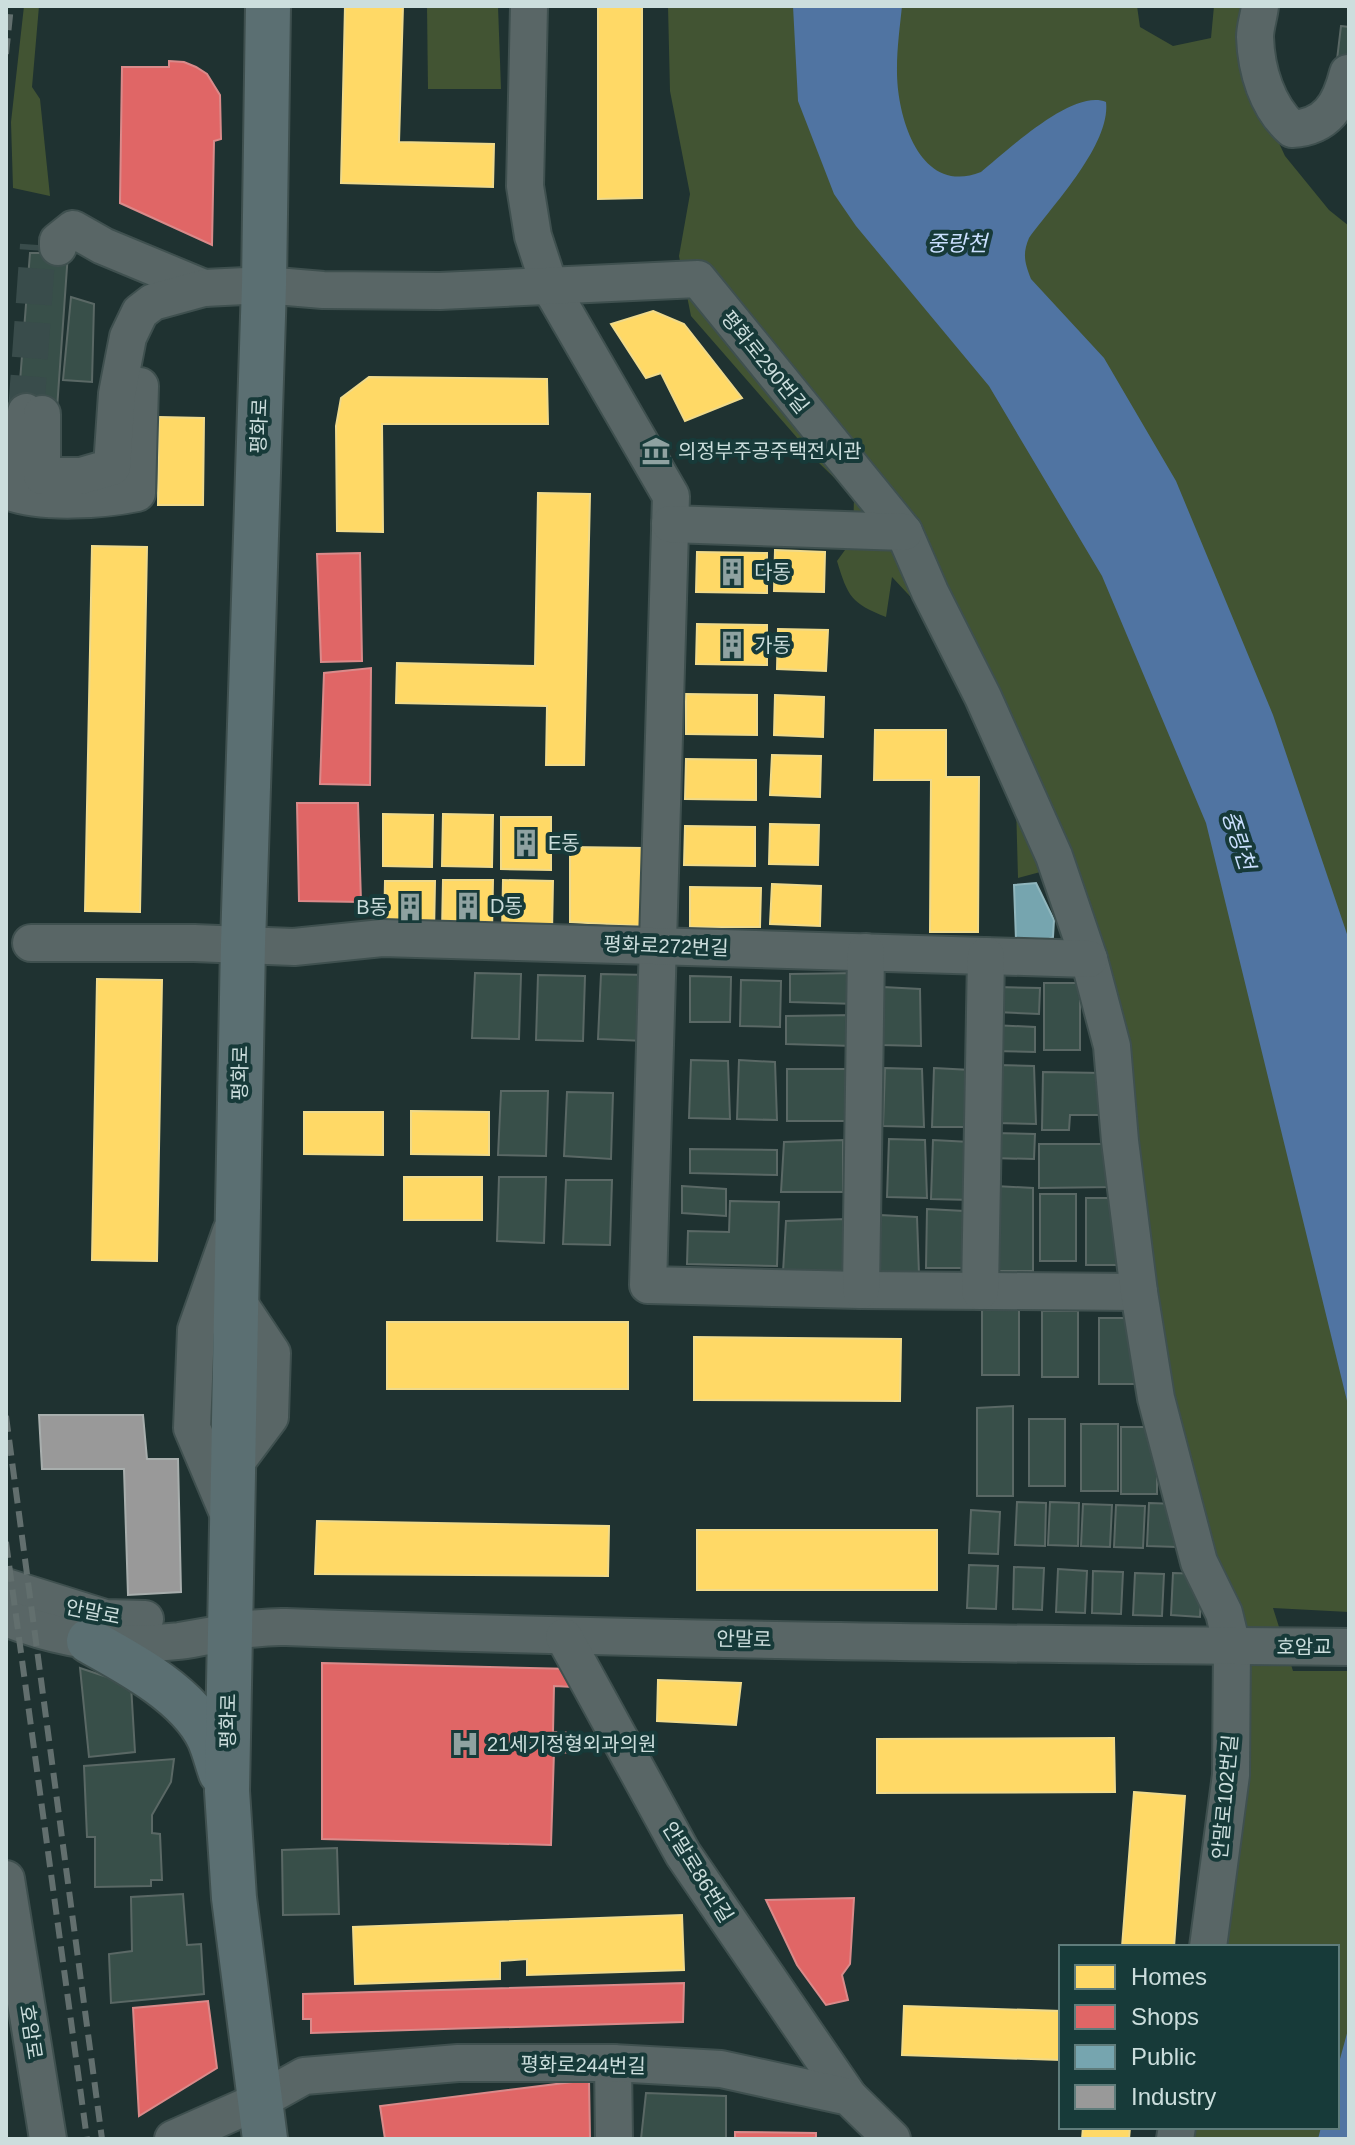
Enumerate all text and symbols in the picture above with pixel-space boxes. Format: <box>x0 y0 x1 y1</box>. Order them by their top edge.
water label: 중랑천 <box>927 231 990 256</box>
street label: 평화로290번길 <box>717 306 813 418</box>
street label: 평화로 <box>247 398 271 454</box>
museum icon: 의정부주공주택전시관 <box>641 436 671 466</box>
place label: 의정부주공주택전시관 <box>678 440 862 462</box>
building icon: 다동 <box>717 557 747 587</box>
place label: 다동 <box>754 561 791 583</box>
building icon: 가동 <box>717 630 747 660</box>
place label: 가동 <box>754 634 791 656</box>
water label: 중랑천 <box>1217 807 1261 876</box>
building icon: E동 <box>511 828 541 858</box>
place label: E동 <box>548 832 580 854</box>
building icon: D동 <box>453 891 483 921</box>
building icon: B동 <box>395 892 425 922</box>
place label: D동 <box>490 895 523 917</box>
place label: B동 <box>356 896 388 918</box>
street label: 평화로272번길 <box>603 933 729 959</box>
street label: 평화로 <box>229 1045 251 1101</box>
street label: 안말로 <box>64 1596 122 1628</box>
street label: 안말로 <box>716 1628 772 1650</box>
street label: 호암교 <box>1276 1636 1332 1658</box>
street label: 평화로 <box>217 1693 239 1749</box>
hospital icon: 21세기정형외과의원 <box>450 1729 480 1759</box>
place label: 21세기정형외과의원 <box>487 1733 656 1755</box>
street label: 안말로102번길 <box>1209 1734 1241 1860</box>
street label: 안말로86번길 <box>658 1818 738 1926</box>
legend <box>1059 1945 1339 2129</box>
text: Homes <box>1131 1963 1207 1990</box>
street label: 호암로 <box>16 2003 46 2061</box>
text: Shops <box>1131 2003 1199 2030</box>
text: Public <box>1131 2043 1196 2070</box>
street label: 평화로244번길 <box>520 2053 646 2077</box>
text: Industry <box>1131 2083 1216 2110</box>

